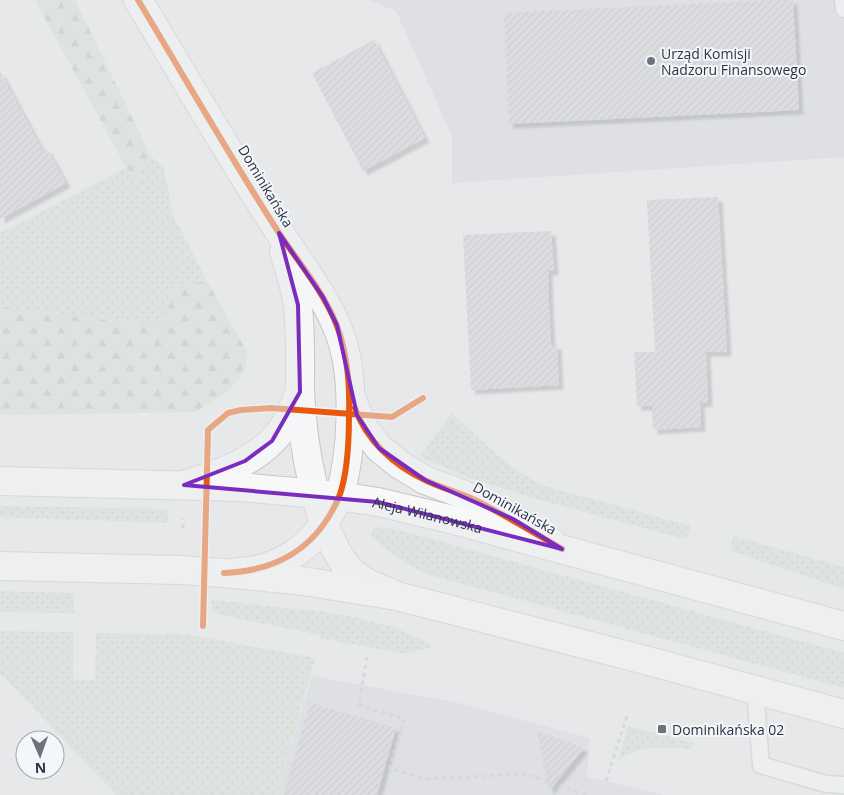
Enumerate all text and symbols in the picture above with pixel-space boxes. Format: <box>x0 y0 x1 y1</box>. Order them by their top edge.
place label: Urząd Komisji Nadzoru Finansowego <box>661 44 806 79</box>
marker: Urząd Komisji Nadzoru Finansowego <box>645 55 657 67</box>
street label: Dominikańska <box>234 141 298 231</box>
street label: Dominikańska <box>470 477 560 539</box>
street label: Aleja Wilanowska <box>371 492 485 537</box>
place label: Dominikańska 02 <box>672 720 784 739</box>
marker: Dominikańska 02 <box>656 723 668 735</box>
north arrow <box>15 730 65 780</box>
text: N <box>34 759 46 778</box>

